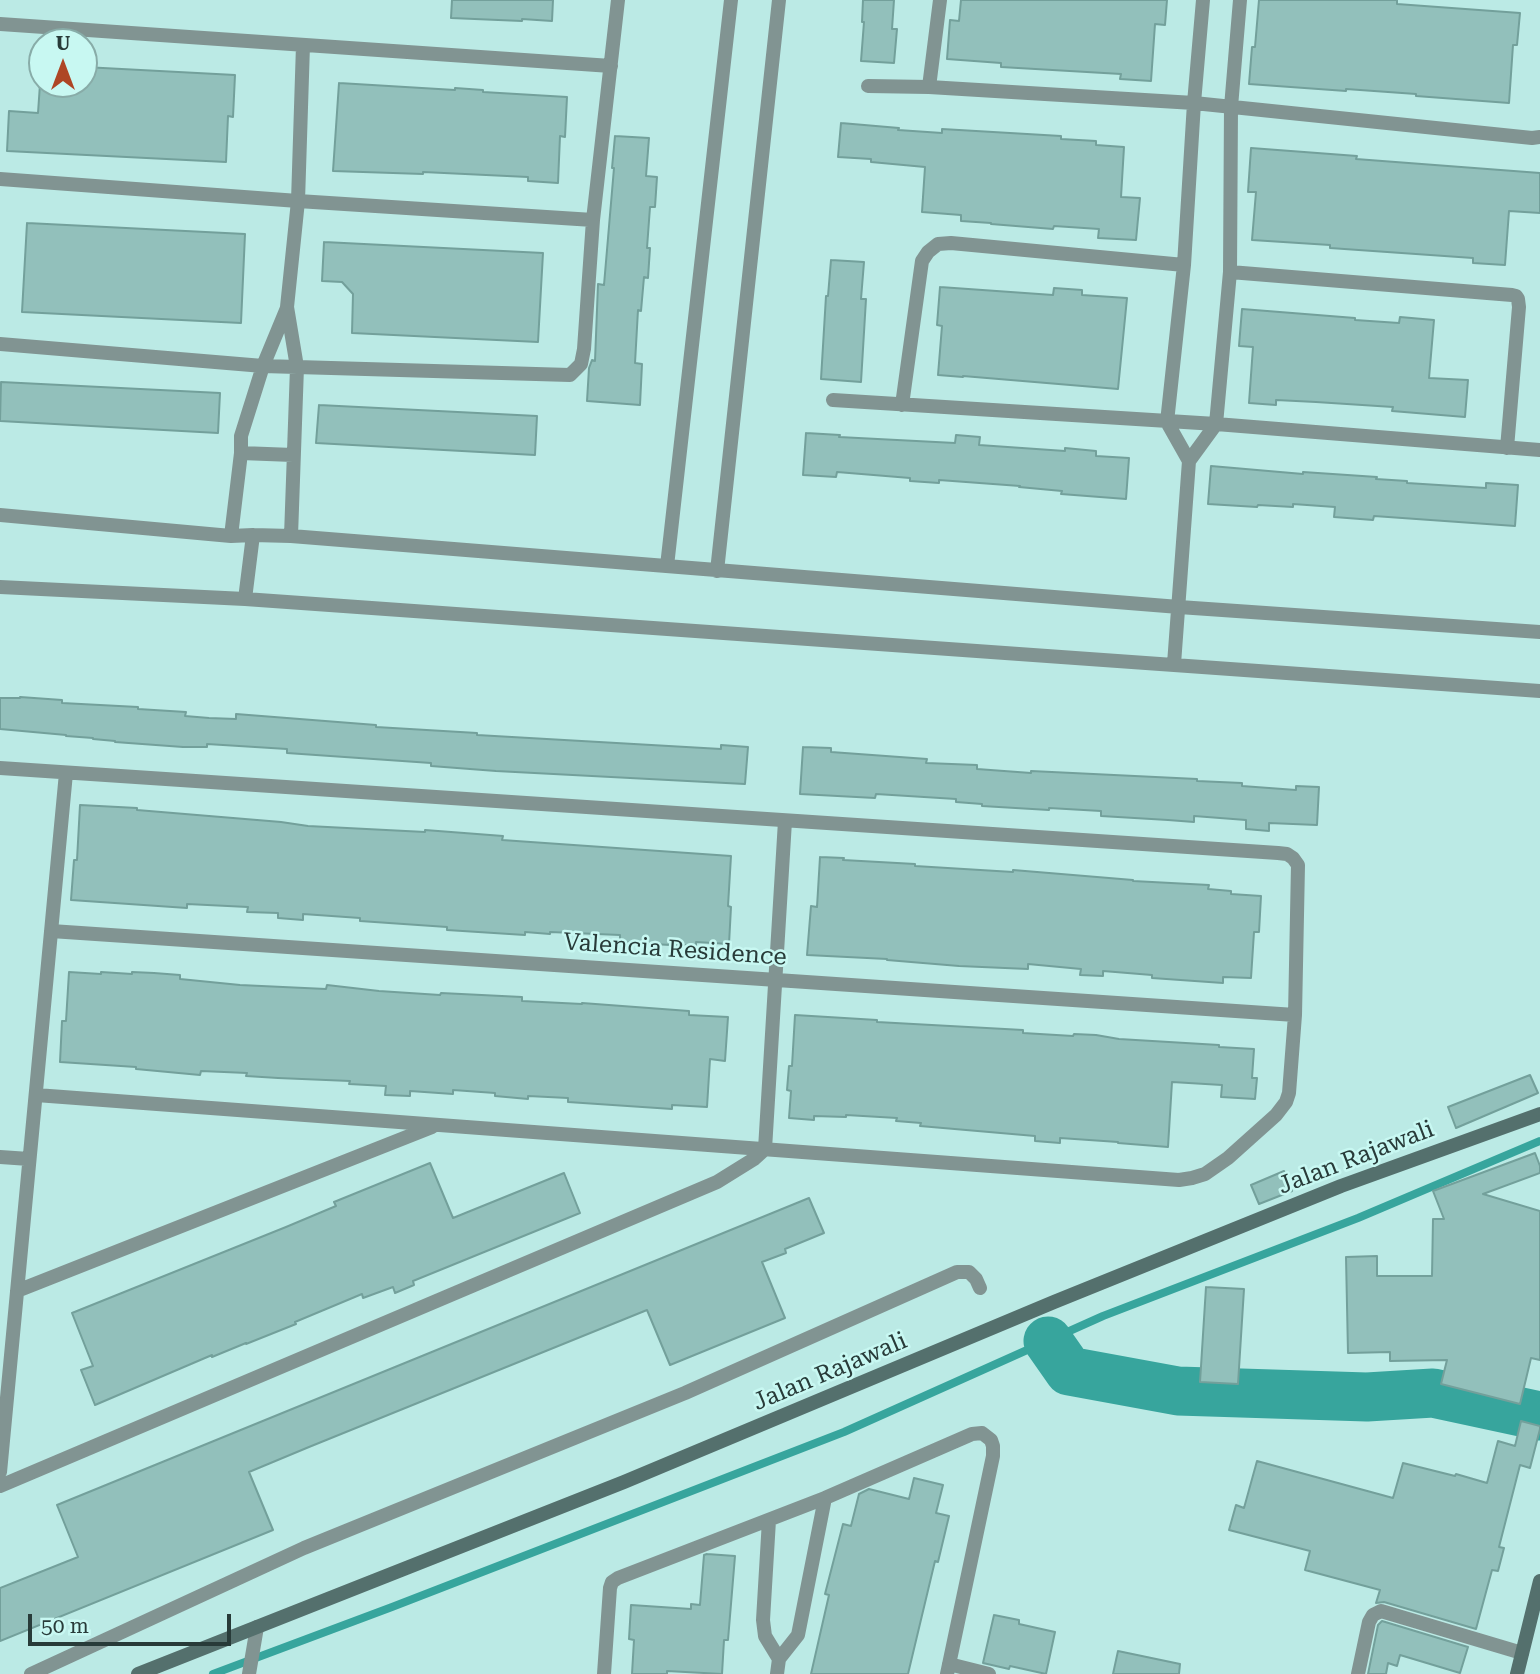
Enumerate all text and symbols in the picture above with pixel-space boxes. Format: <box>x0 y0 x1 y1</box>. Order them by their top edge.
north arrow <box>28 28 98 98</box>
text: U <box>56 32 70 55</box>
street label: Valencia Residence <box>562 928 788 972</box>
street label: Jalan Rajawali <box>1274 1115 1438 1201</box>
street label: Jalan Rajawali <box>749 1327 911 1417</box>
scale bar <box>32 1600 234 1644</box>
text: 50 m <box>41 1614 89 1638</box>

